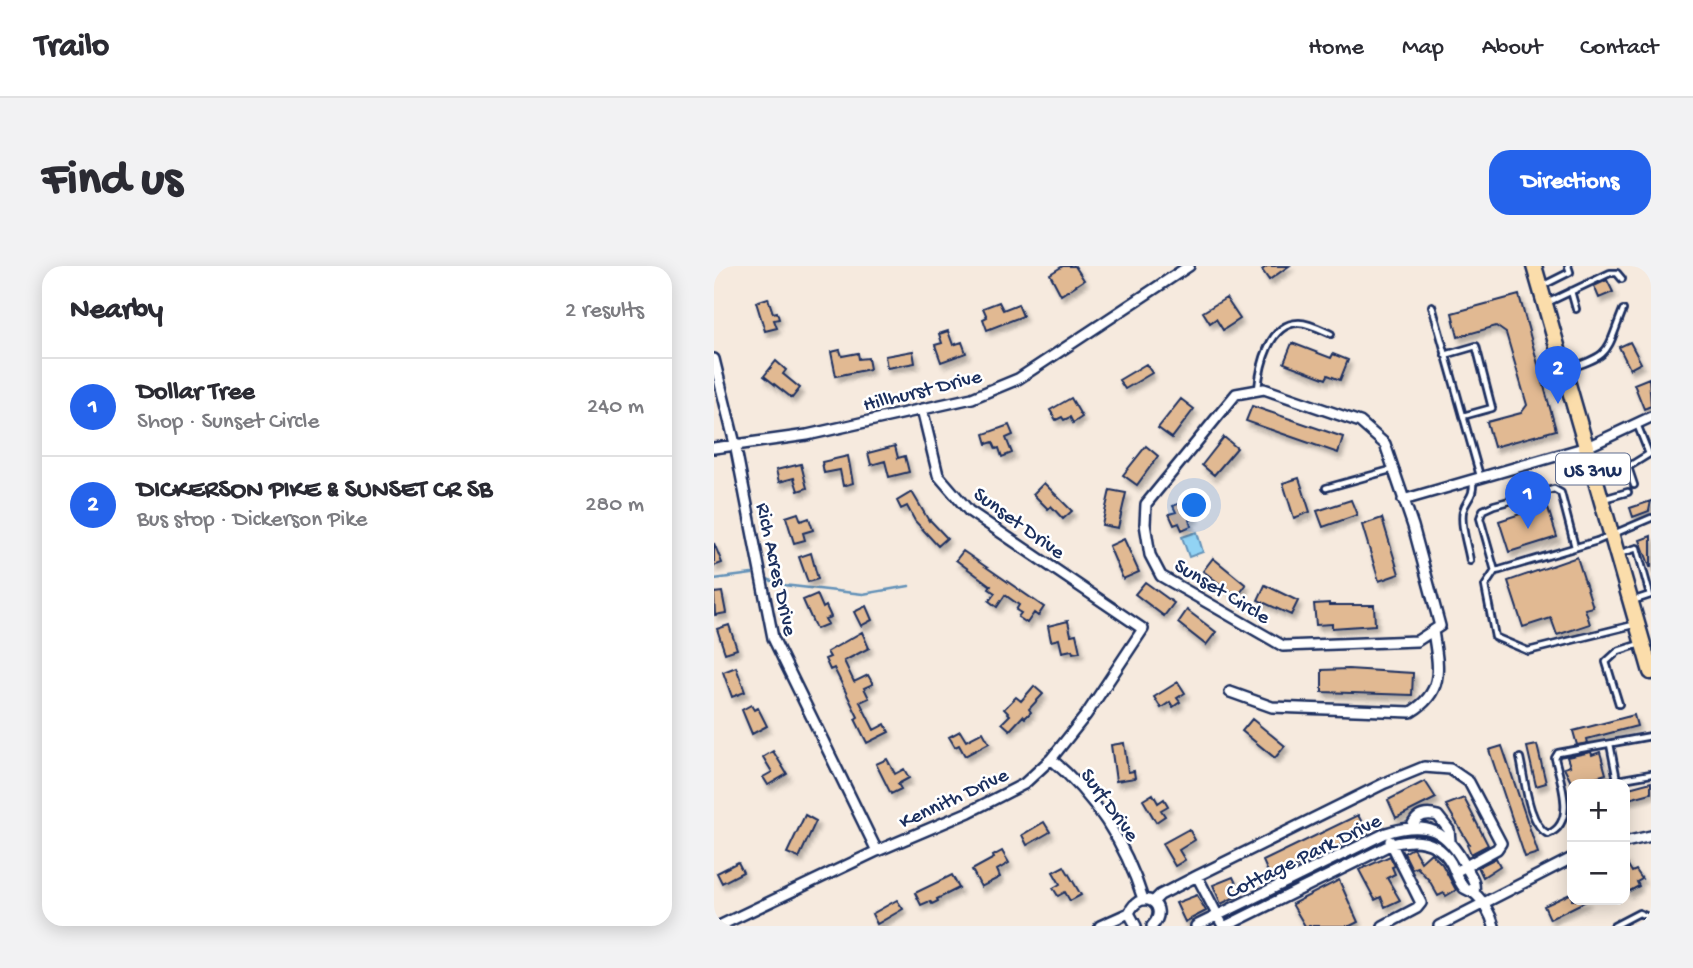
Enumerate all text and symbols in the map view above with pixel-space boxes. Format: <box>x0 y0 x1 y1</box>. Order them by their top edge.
text: Trailo <box>35 29 109 67</box>
text: Home <box>1308 34 1364 63</box>
text: Map <box>1402 34 1444 63</box>
text: About <box>1482 34 1542 63</box>
text: Contact <box>1580 34 1658 63</box>
button: Directions <box>1489 150 1651 215</box>
text: Find us <box>42 153 182 211</box>
text: Nearby <box>70 294 163 329</box>
text: 2 results <box>565 298 644 325</box>
pin: 2 <box>1535 346 1581 404</box>
street label: Hillhurst Drive <box>861 365 986 419</box>
text: Dollar Tree <box>137 378 255 409</box>
text: 1 <box>88 394 98 421</box>
text: 240 m <box>587 394 644 421</box>
text: Shop · Sunset Circle <box>137 409 319 436</box>
road number: US 31W <box>1556 454 1630 484</box>
pin: 1 <box>1505 471 1551 529</box>
text: DICKERSON PIKE & SUNSET CR SB <box>137 476 492 507</box>
street label: Sunset Drive <box>967 483 1070 567</box>
your location <box>1177 488 1211 522</box>
text: 2 <box>87 492 99 519</box>
text: 280 m <box>585 492 644 519</box>
street label: Rich Acres Drive <box>748 501 801 640</box>
text: Bus stop · Dickerson Pike <box>137 507 367 534</box>
street label: Sunset Circle <box>1169 555 1275 632</box>
street label: Kennith Drive <box>896 764 1014 836</box>
street label: Surf Drive <box>1073 765 1144 848</box>
map controls <box>1567 779 1630 905</box>
button: + <box>1567 779 1630 842</box>
street label: Cottage Park Drive <box>1223 809 1387 907</box>
button: − <box>1567 842 1630 905</box>

